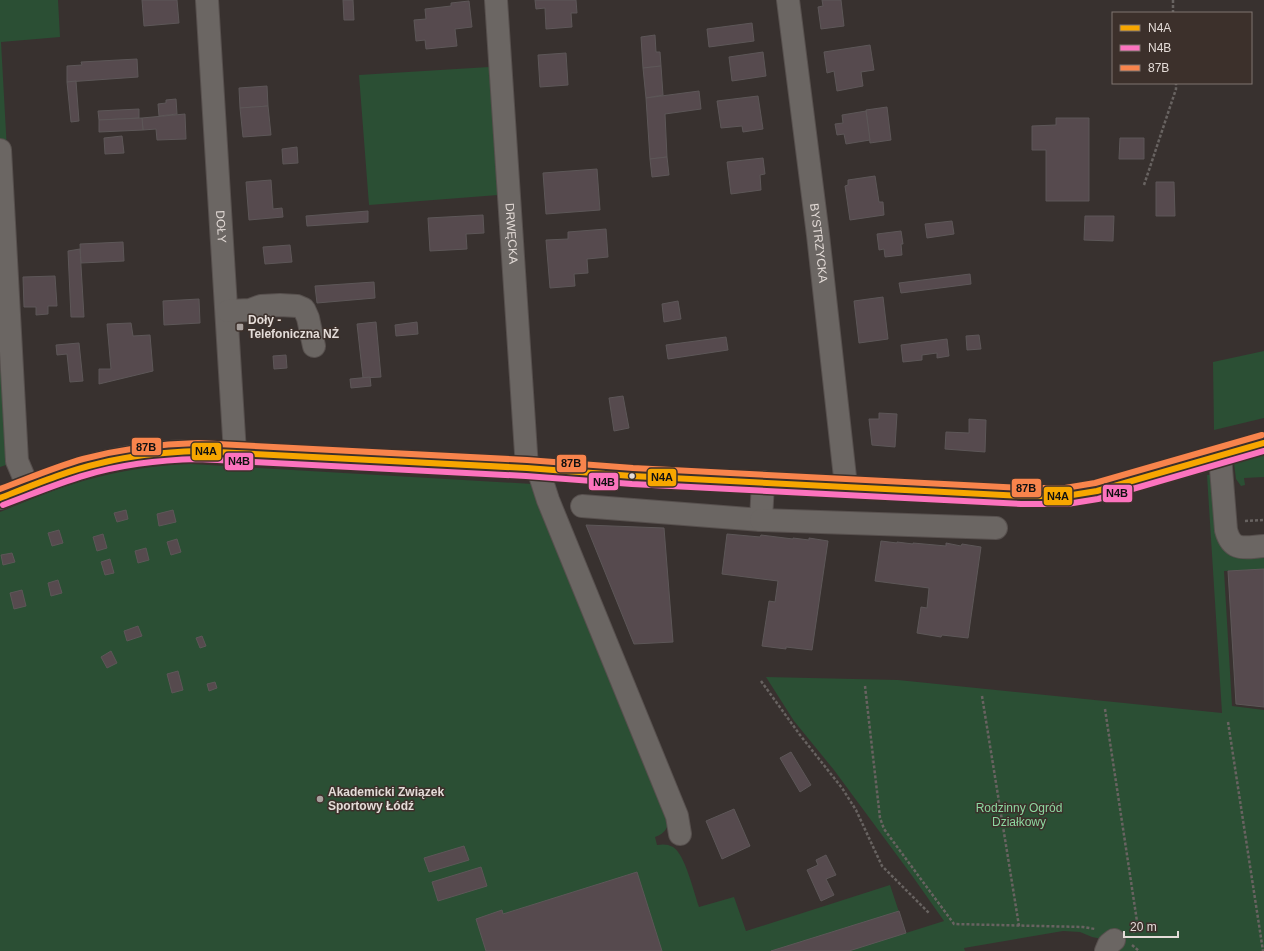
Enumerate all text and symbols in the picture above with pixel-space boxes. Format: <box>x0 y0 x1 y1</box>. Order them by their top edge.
legend <box>1112 12 1252 84</box>
text: N4A <box>1148 21 1171 35</box>
text: N4B <box>1148 41 1171 55</box>
text: 87B <box>1148 61 1169 75</box>
street label: BYSTRZYCKA <box>807 202 830 284</box>
street label: DRWĘCKA <box>502 203 520 264</box>
street label: DOŁY <box>213 210 229 243</box>
place label: Doły - Telefoniczna NŻ <box>248 313 339 341</box>
marker: Doły - Telefoniczna NŻ <box>235 322 245 332</box>
line badge: 87B <box>131 437 162 456</box>
text: 87B <box>136 441 156 453</box>
line badge: N4A <box>191 442 222 461</box>
text: N4A <box>195 445 217 457</box>
line badge: N4B <box>224 452 254 471</box>
line badge: 87B <box>556 454 587 473</box>
text: N4B <box>228 455 250 467</box>
text: 87B <box>561 457 581 469</box>
line badge: N4A <box>647 468 677 487</box>
unlabelled marker <box>627 471 637 481</box>
text: N4A <box>651 471 673 483</box>
line badge: N4B <box>588 472 619 491</box>
text: N4B <box>593 476 615 488</box>
line badge: 87B <box>1011 478 1042 498</box>
text: 87B <box>1016 482 1036 494</box>
line badge: N4B <box>1102 484 1133 503</box>
line badge: N4A <box>1043 486 1073 506</box>
text: N4B <box>1106 487 1128 499</box>
text: N4A <box>1047 490 1069 502</box>
place label: Akademicki Związek Sportowy Łódź <box>328 785 444 813</box>
marker: Akademicki Związek Sportowy Łódź <box>315 794 325 804</box>
park label: Rodzinny Ogród Działkowy <box>976 801 1062 829</box>
scale bar <box>1124 913 1178 939</box>
text: 20 m <box>1130 920 1157 934</box>

